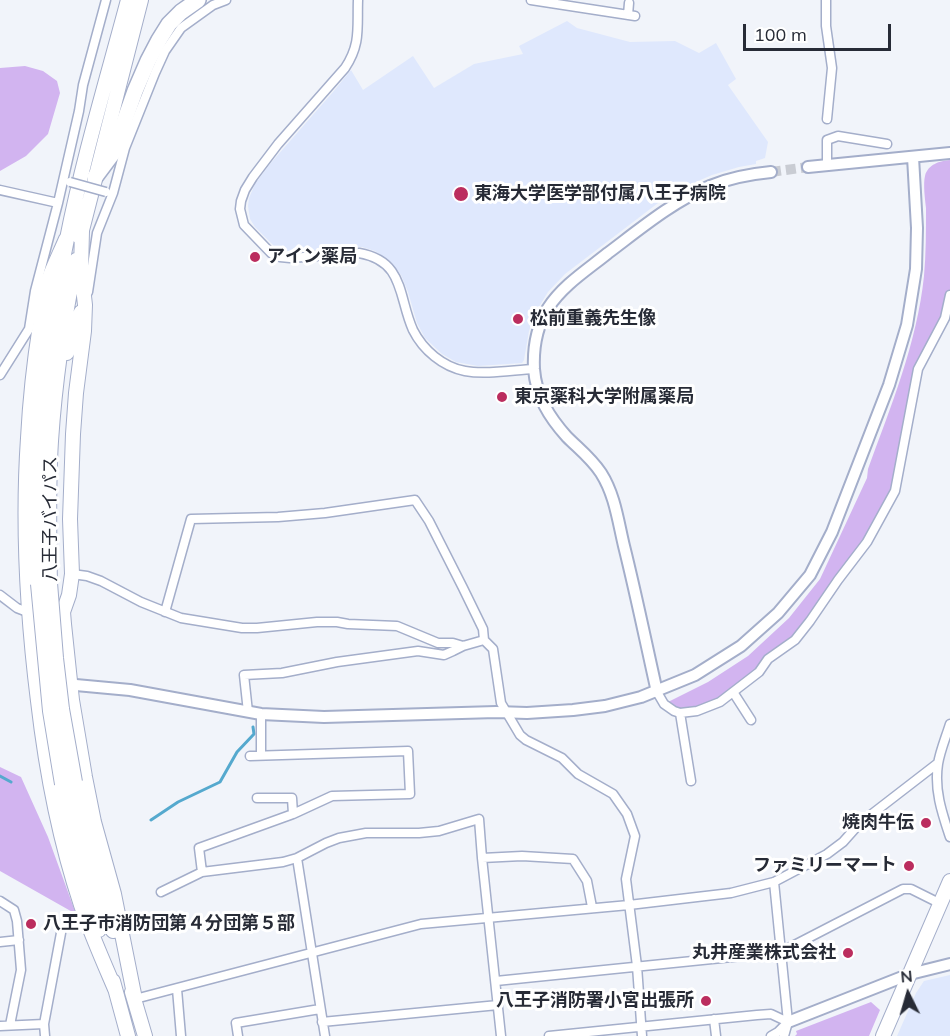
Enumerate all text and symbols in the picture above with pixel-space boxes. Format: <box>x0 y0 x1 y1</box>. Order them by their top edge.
scale bar <box>746 12 894 50</box>
text: 100 m <box>754 23 807 46</box>
place label: 東海大学医学部付属八王子病院 <box>474 183 726 205</box>
marker: 東海大学医学部付属八王子病院 <box>452 185 470 203</box>
place label: アイン薬局 <box>267 246 357 268</box>
marker: アイン薬局 <box>248 250 262 264</box>
place label: 松前重義先生像 <box>530 308 656 330</box>
marker: 松前重義先生像 <box>511 312 525 326</box>
place label: 東京薬科大学附属薬局 <box>514 386 694 408</box>
marker: 東京薬科大学附属薬局 <box>495 390 509 404</box>
street label: 八王子バイパス <box>40 456 62 582</box>
place label: 焼肉牛伝 <box>842 812 914 834</box>
marker: 焼肉牛伝 <box>919 816 933 830</box>
place label: ファミリーマート <box>753 855 897 877</box>
marker: ファミリーマート <box>902 859 916 873</box>
place label: 八王子市消防団第４分団第５部 <box>43 913 295 935</box>
marker: 八王子市消防団第４分団第５部 <box>24 917 38 931</box>
place label: 丸井産業株式会社 <box>692 942 836 964</box>
marker: 丸井産業株式会社 <box>841 946 855 960</box>
north arrow <box>878 964 938 1024</box>
text: N <box>900 966 913 987</box>
place label: 八王子消防署小宮出張所 <box>496 990 694 1012</box>
marker: 八王子消防署小宮出張所 <box>699 994 713 1008</box>

